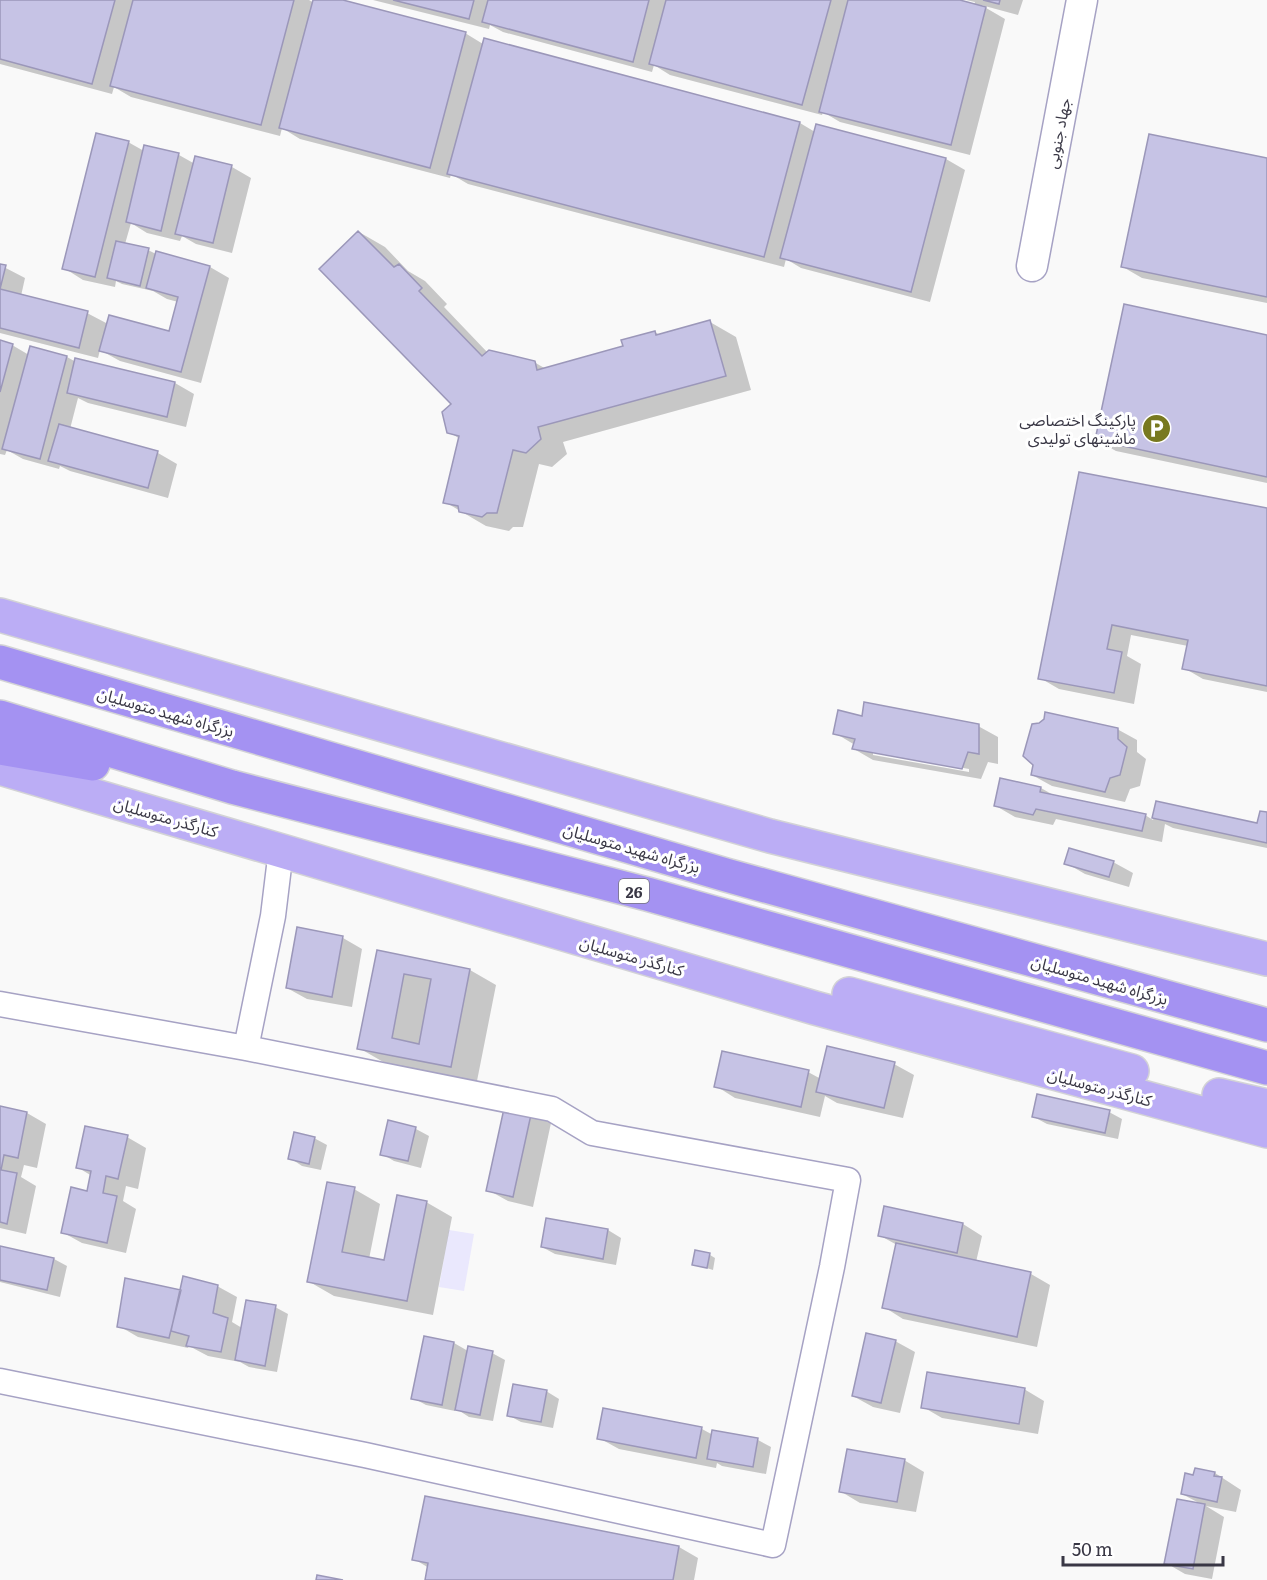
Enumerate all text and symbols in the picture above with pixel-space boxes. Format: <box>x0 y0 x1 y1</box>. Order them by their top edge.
street label: جهاد جنوبی <box>1038 96 1076 170</box>
place label: پارکینگ اختصاصی ماشینهای تولیدی <box>1019 407 1136 449</box>
parking icon: پارکینگ اختصاصی ماشینهای تولیدی <box>1141 412 1173 444</box>
street label: بزرگراه شهید متوسلیان <box>95 680 237 742</box>
street label: کنارگذر متوسلیان <box>111 790 221 842</box>
street label: بزرگراه شهید متوسلیان <box>561 816 703 878</box>
road number: 26 <box>619 879 649 903</box>
street label: کنارگذر متوسلیان <box>577 929 687 981</box>
street label: بزرگراه شهید متوسلیان <box>1029 948 1171 1010</box>
street label: کنارگذر متوسلیان <box>1045 1061 1155 1112</box>
scale bar <box>1063 1529 1224 1567</box>
text: 50 m <box>1072 1535 1113 1562</box>

